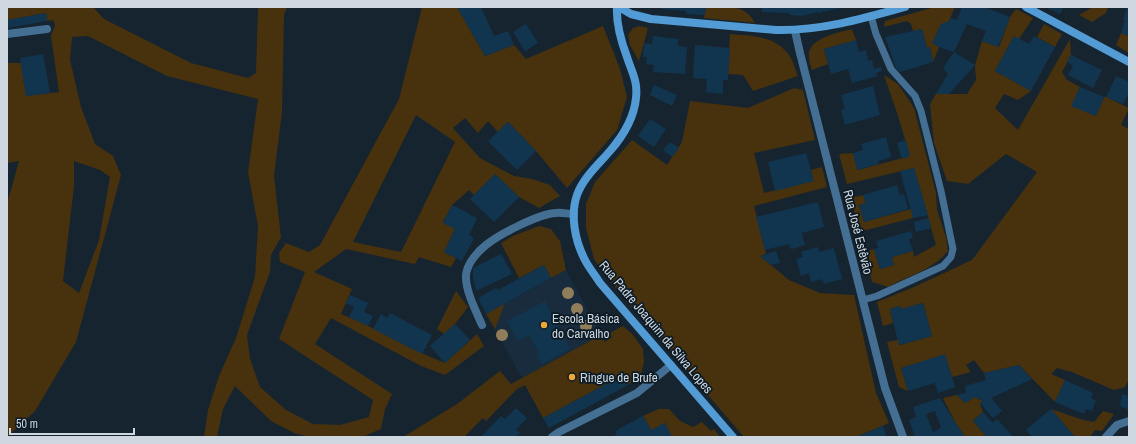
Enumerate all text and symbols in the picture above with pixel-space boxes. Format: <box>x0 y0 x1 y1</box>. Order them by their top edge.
street label: Rua José Estêvão <box>839 188 877 276</box>
street label: Rua Padre Joaquim da Silva Lopes <box>595 257 717 397</box>
place label: Escola Básica do Carvalho <box>552 310 620 342</box>
marker: Escola Básica do Carvalho <box>539 320 549 330</box>
place label: Ringue de Brufe <box>580 369 658 386</box>
marker: Ringue de Brufe <box>567 372 577 382</box>
scale bar <box>10 410 134 436</box>
text: 50 m <box>16 416 38 432</box>

